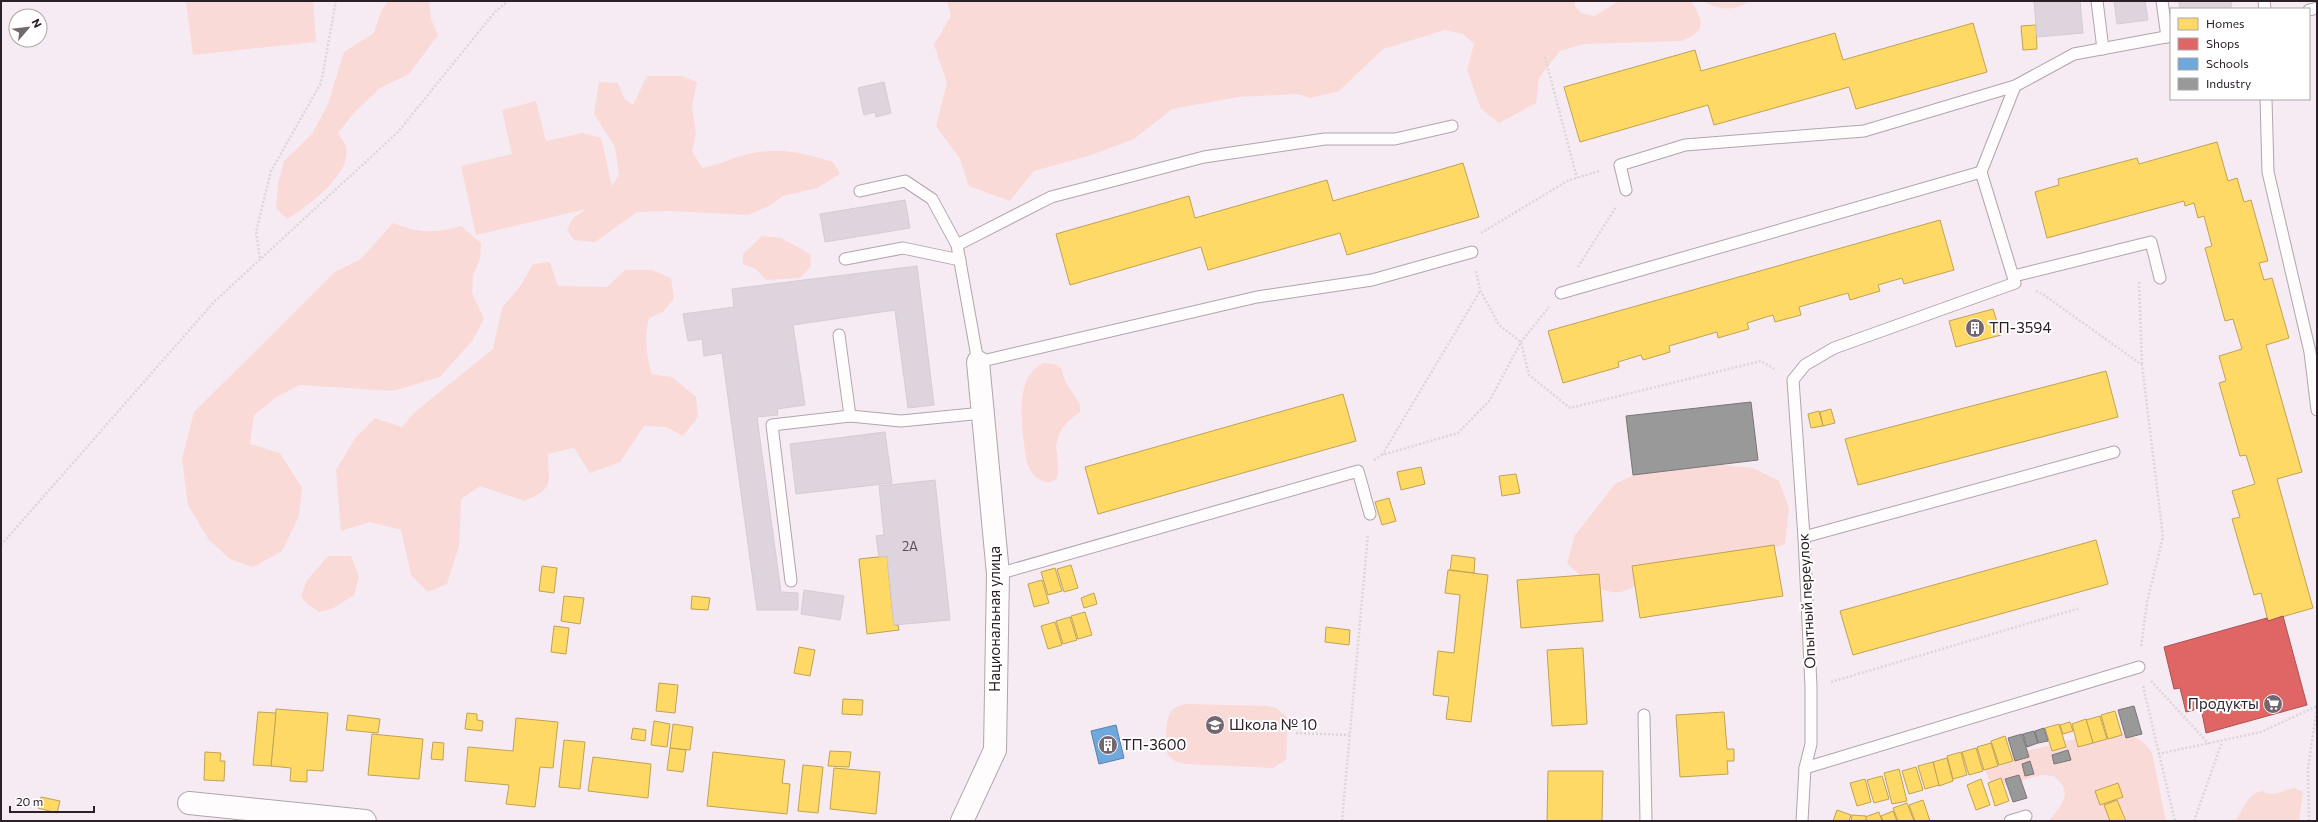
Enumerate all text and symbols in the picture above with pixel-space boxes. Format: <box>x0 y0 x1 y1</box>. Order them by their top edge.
north arrow <box>8 8 48 48</box>
legend <box>2170 8 2310 100</box>
text: N <box>30 16 45 30</box>
text: Homes <box>2206 16 2244 30</box>
text: Shops <box>2206 36 2240 50</box>
text: Schools <box>2206 56 2249 70</box>
text: Industry <box>2206 76 2251 90</box>
building icon: ТП-3594 <box>1964 317 1986 339</box>
place label: ТП-3594 <box>1989 318 2051 336</box>
street label: Опытный переулок <box>1793 533 1819 669</box>
house number: 2А <box>902 538 918 554</box>
street label: Национальная улица <box>985 546 1003 692</box>
supermarket icon: Продукты <box>2262 693 2284 715</box>
place label: Продукты <box>2188 694 2259 712</box>
school or university icon: Школа № 10 <box>1204 714 1226 736</box>
place label: Школа № 10 <box>1229 715 1317 733</box>
building icon: ТП-3600 <box>1097 734 1119 756</box>
place label: ТП-3600 <box>1122 735 1186 753</box>
scale bar <box>10 788 94 814</box>
text: 20 m <box>16 794 43 808</box>

